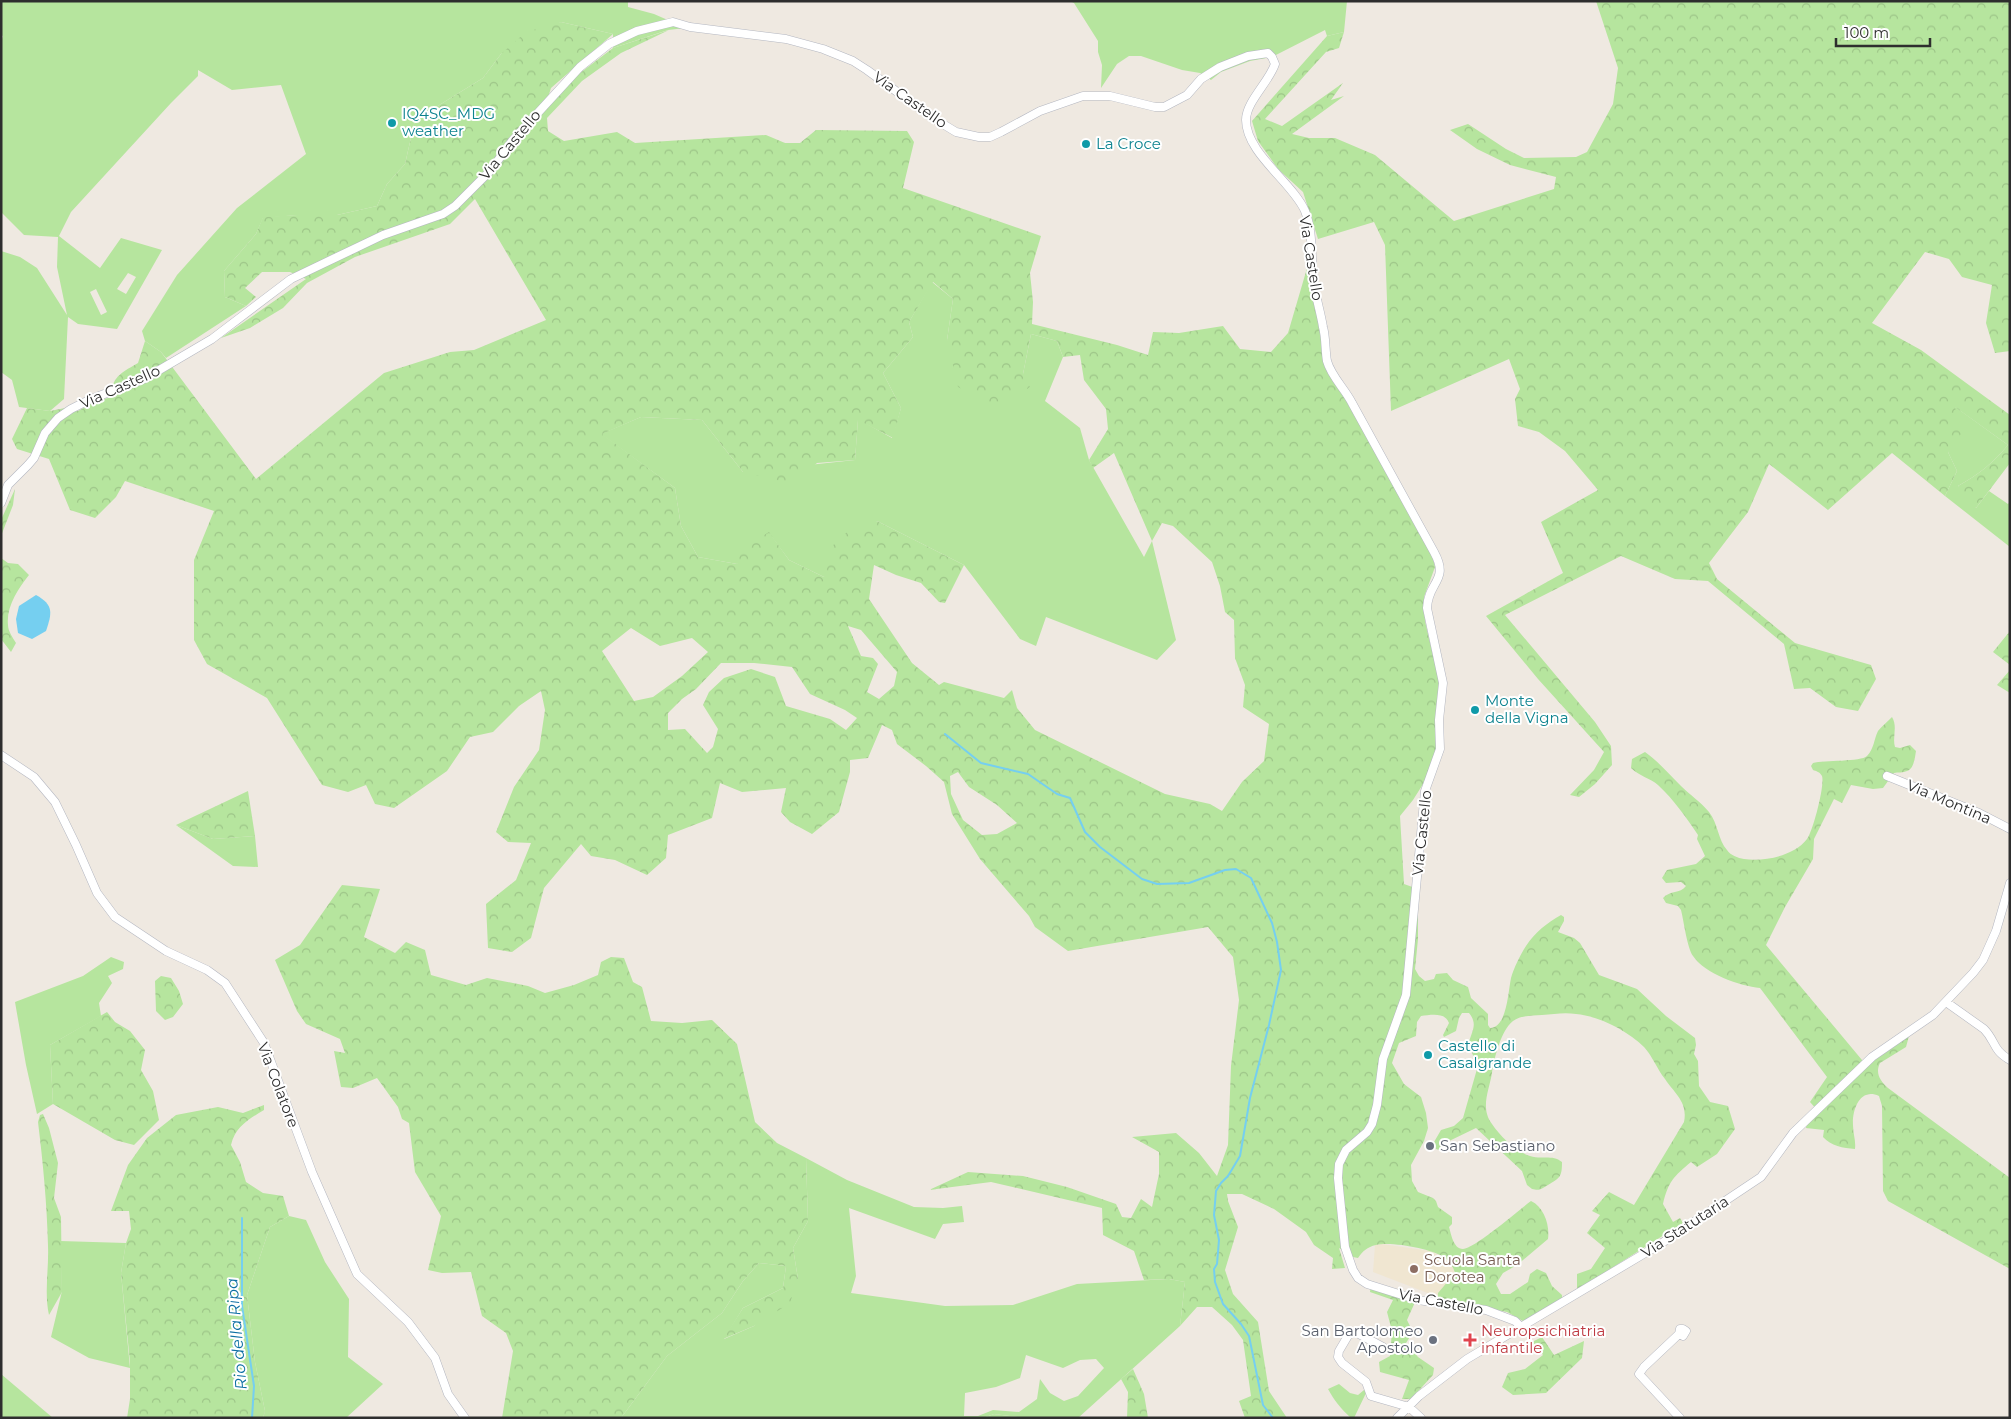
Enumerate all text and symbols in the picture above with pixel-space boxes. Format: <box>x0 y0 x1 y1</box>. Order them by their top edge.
scale bar <box>1836 15 1930 47</box>
text: 100 m <box>1844 23 1889 42</box>
street label: Via Castello <box>870 67 951 132</box>
place label: IQ4SC_MDG weather <box>402 104 495 140</box>
street label: Via Castello <box>475 106 545 184</box>
marker: IQ4SC_MDG weather <box>386 117 398 129</box>
place label: La Croce <box>1096 134 1161 153</box>
marker: La Croce <box>1080 138 1092 150</box>
street label: Via Castello <box>1295 214 1328 302</box>
street label: Via Castello <box>77 360 163 413</box>
place label: Monte della Vigna <box>1485 691 1569 727</box>
marker: Monte della Vigna <box>1469 704 1481 716</box>
street label: Via Montina <box>1904 775 1994 828</box>
street label: Via Castello <box>1408 789 1435 877</box>
place label: Castello di Casalgrande <box>1438 1036 1531 1072</box>
street label: Via Colatore <box>254 1040 303 1130</box>
marker: Castello di Casalgrande <box>1422 1049 1434 1061</box>
place label: San Sebastiano <box>1440 1136 1555 1155</box>
marker: San Sebastiano <box>1424 1140 1436 1152</box>
street label: Via Statutaria <box>1637 1191 1732 1262</box>
place label: Scuola Santa Dorotea <box>1424 1250 1521 1286</box>
marker: Scuola Santa Dorotea <box>1408 1263 1420 1275</box>
water label: Rio della Ripa <box>222 1277 251 1390</box>
street label: Via Castello <box>1397 1284 1485 1319</box>
place label: San Bartolomeo Apostolo <box>1301 1321 1423 1357</box>
place label: Neuropsichiatria infantile <box>1481 1321 1605 1357</box>
marker: Neuropsichiatria infantile <box>1463 1333 1477 1347</box>
marker: San Bartolomeo Apostolo <box>1427 1334 1439 1346</box>

